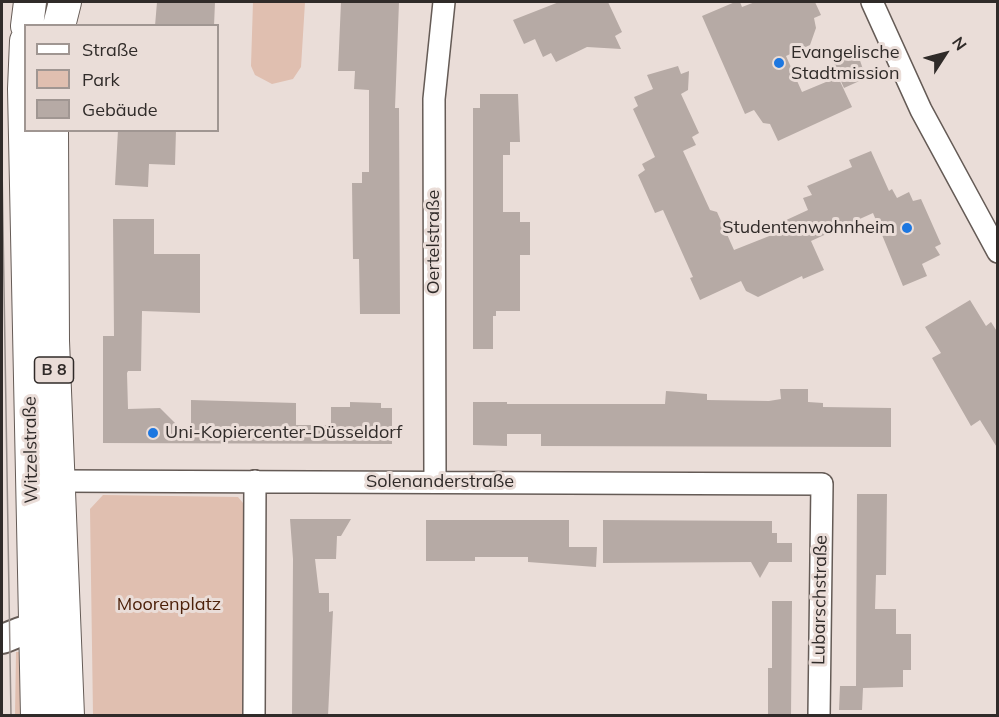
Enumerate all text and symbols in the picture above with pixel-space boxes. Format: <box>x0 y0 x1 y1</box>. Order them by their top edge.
legend <box>24 24 219 132</box>
north arrow <box>915 24 975 84</box>
text: N <box>948 33 971 54</box>
text: Straße <box>82 38 138 61</box>
place label: Evangelische Stadtmission <box>791 42 900 84</box>
marker: Evangelische Stadtmission <box>772 56 786 70</box>
text: Park <box>82 68 120 91</box>
text: Gebäude <box>82 98 158 121</box>
street label: Oertelstraße <box>423 190 445 294</box>
place label: Studentenwohnheim <box>722 217 895 239</box>
marker: Studentenwohnheim <box>900 221 914 235</box>
road number: B 8 <box>34 357 74 383</box>
street label: Witzelstraße <box>19 396 43 504</box>
place label: Uni-Kopiercenter-Düsseldorf <box>165 422 402 444</box>
marker: Uni-Kopiercenter-Düsseldorf <box>146 426 160 440</box>
street label: Solenanderstraße <box>366 471 514 493</box>
street label: Lubarschstraße <box>808 535 832 665</box>
park label: Moorenplatz <box>117 594 221 616</box>

